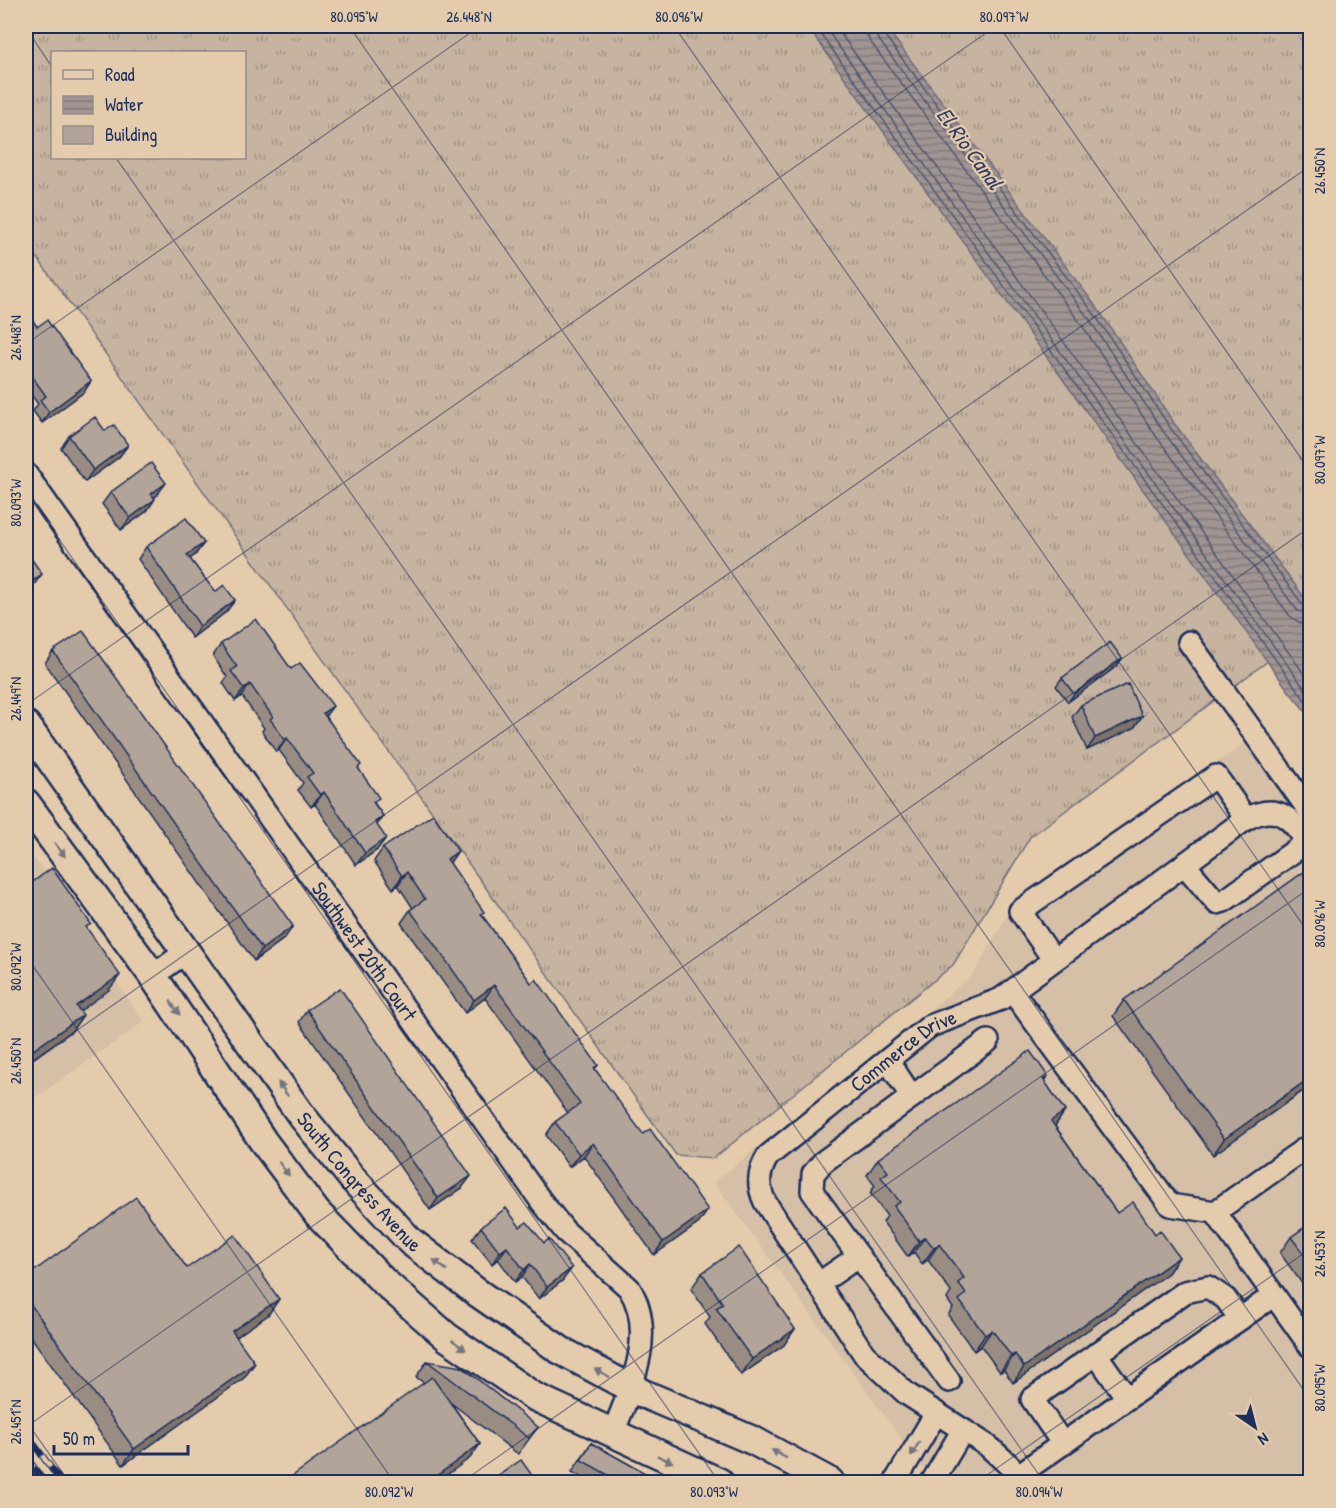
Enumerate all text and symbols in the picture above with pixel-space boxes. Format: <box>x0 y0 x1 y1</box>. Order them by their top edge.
text: 80.095°W <box>330 6 379 27</box>
text: 26.448°N <box>446 6 492 27</box>
text: 80.096°W <box>655 6 703 27</box>
text: 80.097°W <box>980 6 1029 27</box>
legend <box>51 51 246 159</box>
text: Road <box>105 62 135 87</box>
text: Water <box>105 92 143 117</box>
water label: El Rio Canal <box>930 101 1011 196</box>
text: Building <box>105 122 157 147</box>
text: 26.450°N <box>1309 148 1330 194</box>
text: 26.448°N <box>5 315 26 361</box>
text: 80.097°W <box>1309 435 1330 484</box>
text: 80.093°W <box>5 478 26 527</box>
text: 26.449°N <box>5 677 26 721</box>
one-way arrow <box>54 843 66 858</box>
street label: Southwest 20th Court <box>305 875 424 1027</box>
text: 80.096°W <box>1309 900 1330 948</box>
text: 80.092°W <box>5 942 26 991</box>
one-way arrow <box>169 1000 180 1016</box>
street label: Commerce Drive <box>844 1002 960 1099</box>
text: 26.450°N <box>5 1038 26 1084</box>
one-way arrow <box>277 1081 289 1097</box>
street label: South Congress Avenue <box>290 1106 428 1259</box>
one-way arrow <box>278 1162 290 1177</box>
text: 26.453°N <box>1309 1231 1330 1277</box>
one-way arrow <box>433 1259 448 1271</box>
one-way arrow <box>450 1339 466 1351</box>
text: 80.095°W <box>1309 1363 1330 1412</box>
one-way arrow <box>593 1368 610 1378</box>
north arrow <box>1225 1397 1285 1457</box>
text: 26.451°N <box>5 1399 26 1445</box>
scale bar <box>54 1418 188 1456</box>
text: 50 m <box>63 1426 95 1451</box>
text: N <box>1253 1428 1273 1451</box>
one-way arrow <box>910 1441 920 1458</box>
one-way arrow <box>771 1449 787 1460</box>
one-way arrow <box>657 1454 674 1463</box>
text: 80.092°W <box>365 1481 414 1502</box>
text: 80.093°W <box>690 1481 739 1502</box>
text: 80.094°W <box>1016 1481 1063 1502</box>

